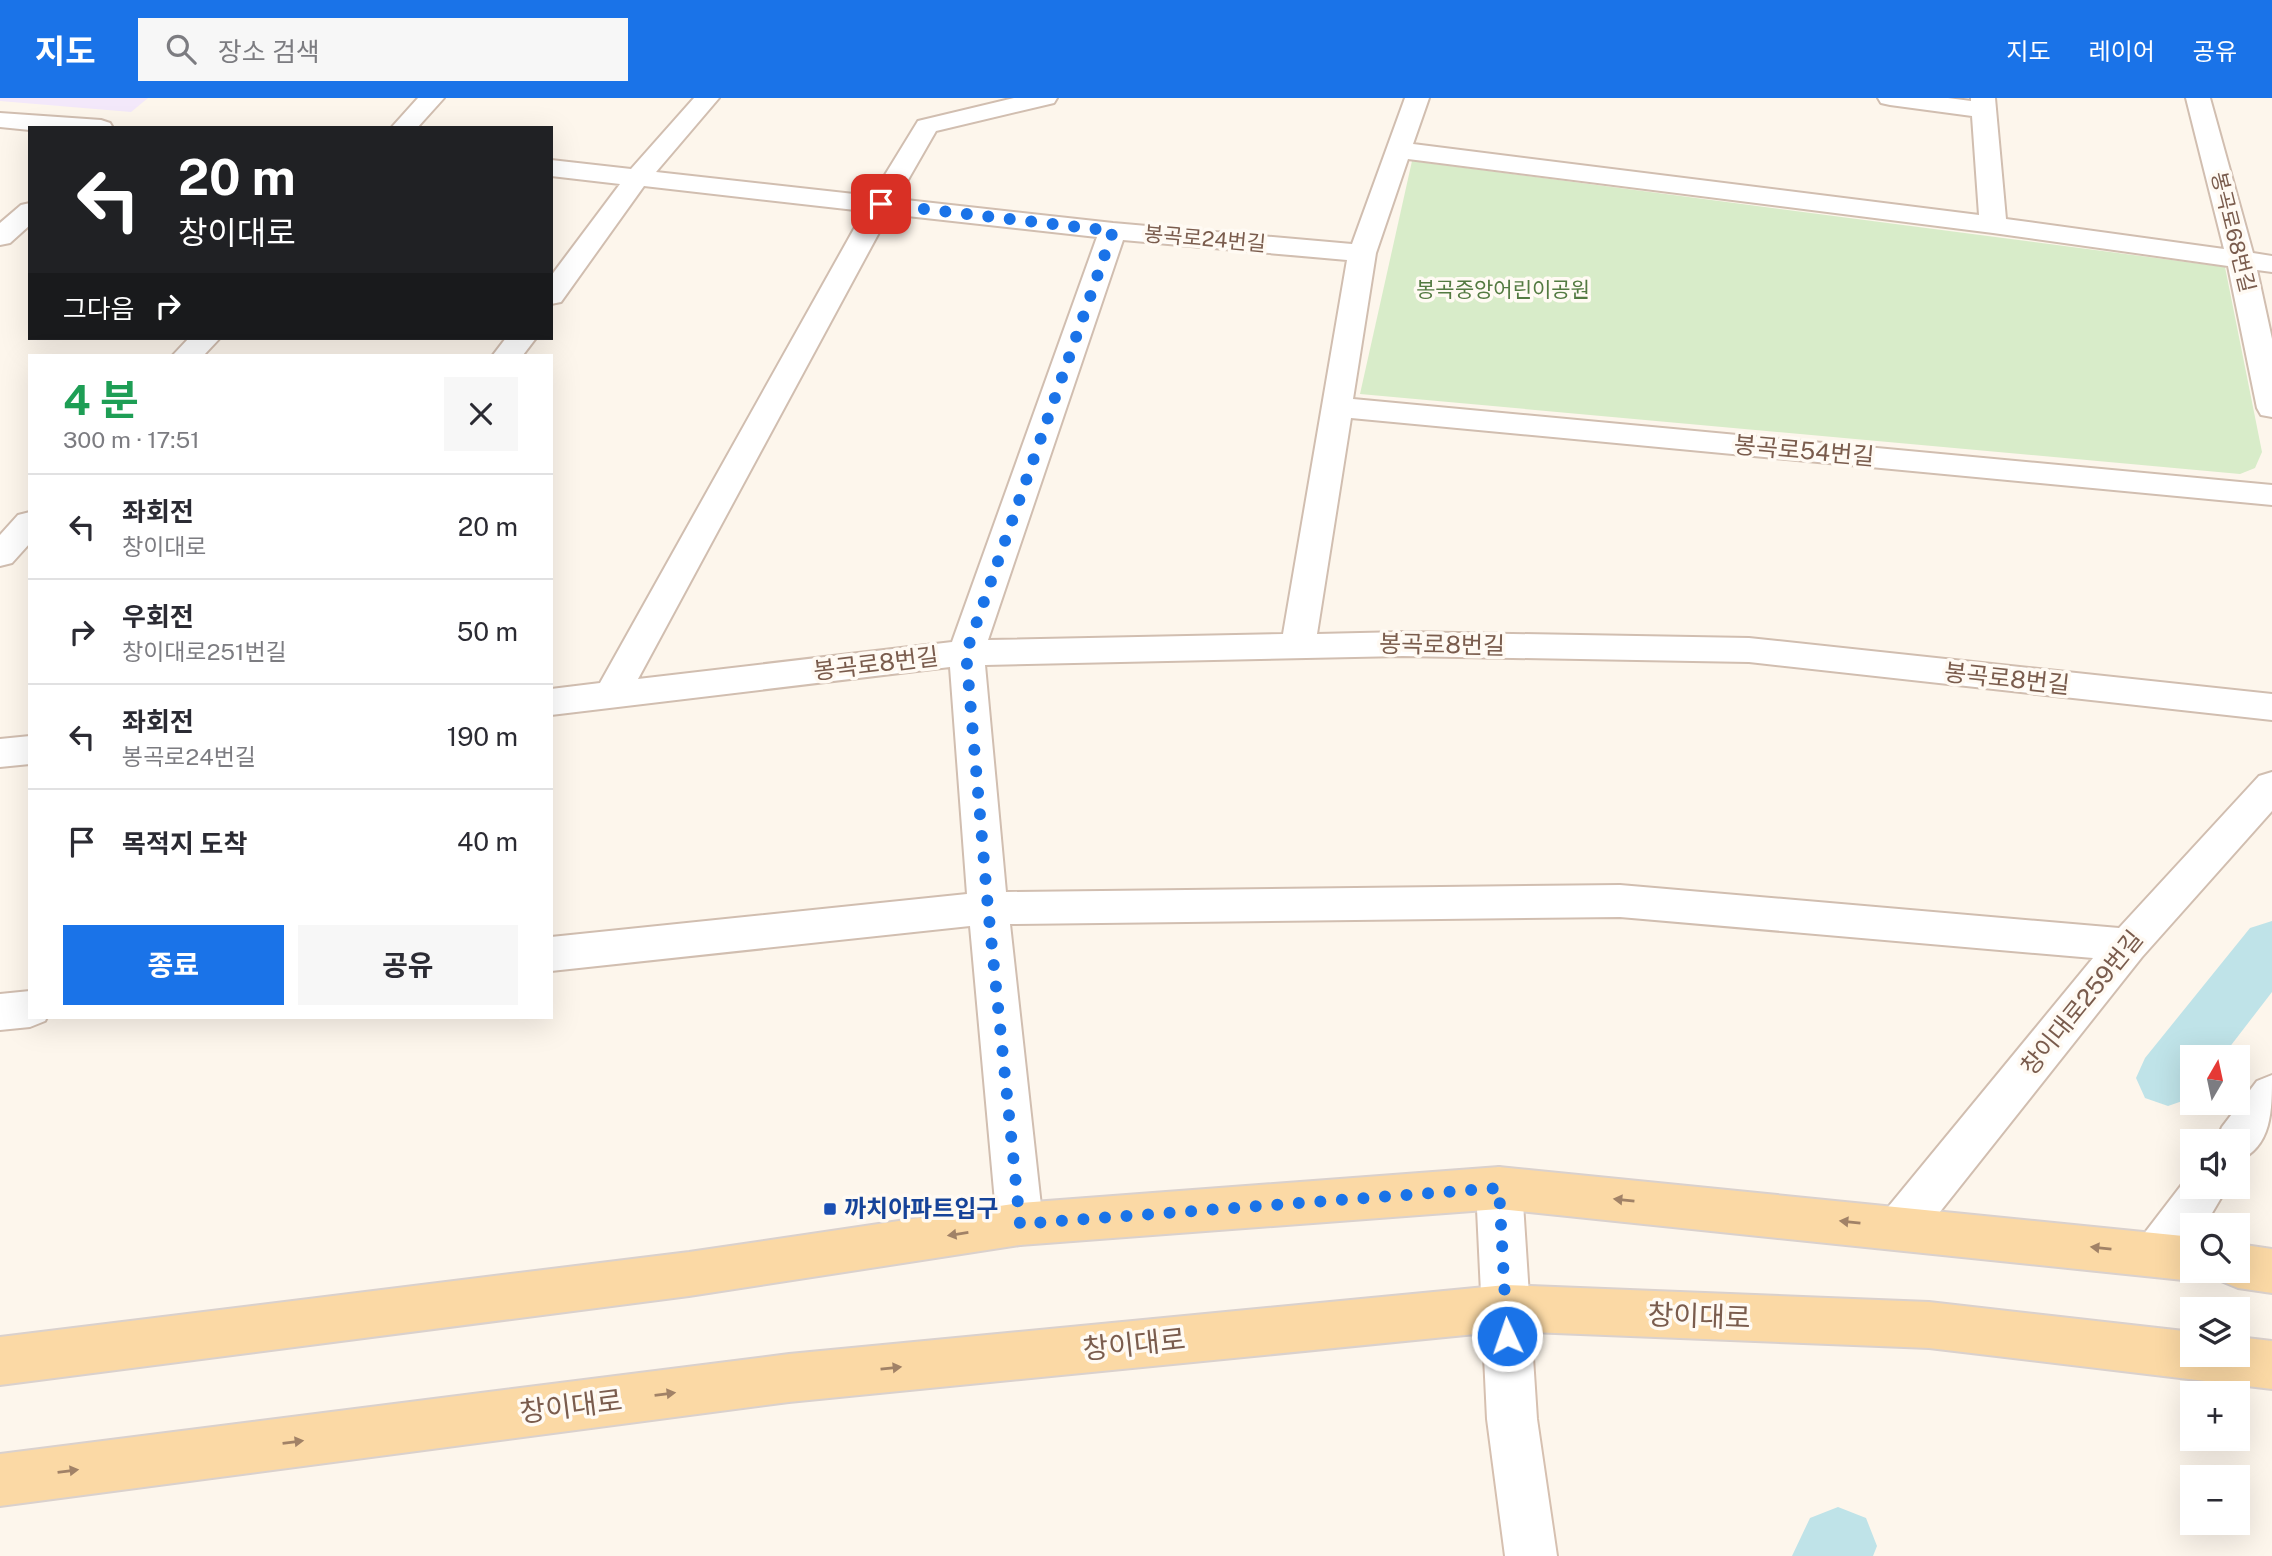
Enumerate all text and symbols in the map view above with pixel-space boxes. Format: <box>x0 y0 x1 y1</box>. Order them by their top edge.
search box <box>138 18 628 81</box>
icon: search <box>162 30 200 68</box>
text: 지도 <box>35 32 96 70</box>
text: 장소 검색 <box>218 36 320 67</box>
text: 지도 <box>2006 37 2051 65</box>
text: 레이어 <box>2089 37 2155 65</box>
text: 공유 <box>2193 37 2237 65</box>
text: 20 m <box>178 148 296 206</box>
icon: left <box>63 154 154 245</box>
street label: 봉곡로68번길 <box>2206 169 2261 295</box>
pin <box>851 174 911 234</box>
icon: arrive <box>862 185 900 223</box>
text: 창이대로 <box>178 214 296 251</box>
street label: 봉곡로24번길 <box>1143 221 1267 256</box>
park label: 봉곡중앙어린이공원 <box>1416 277 1590 302</box>
icon: right <box>149 287 187 325</box>
text: 그다음 <box>63 293 135 324</box>
text: 4 분 <box>63 375 139 424</box>
button: close <box>444 377 518 451</box>
text: 300 m · 17:51 <box>63 426 200 453</box>
street label: 봉곡로54번길 <box>1733 430 1875 470</box>
text: 좌회전 <box>122 496 194 527</box>
icon: left <box>63 508 101 546</box>
text: 20 m <box>458 511 518 542</box>
text: 창이대로 <box>122 533 207 560</box>
text: 우회전 <box>122 601 194 632</box>
icon: right <box>63 613 101 651</box>
text: 50 m <box>457 616 518 647</box>
street label: 봉곡로8번길 <box>1379 629 1505 659</box>
text: 창이대로251번길 <box>122 638 287 665</box>
street label: 봉곡로8번길 <box>812 641 940 685</box>
street label: 봉곡로8번길 <box>1943 657 2071 699</box>
text: 좌회전 <box>122 706 194 737</box>
icon: left <box>63 718 101 756</box>
text: 190 m <box>447 721 518 752</box>
text: 봉곡로24번길 <box>122 743 256 770</box>
icon: arrive <box>63 823 101 861</box>
text: 40 m <box>457 826 518 857</box>
text: 목적지 도착 <box>122 828 247 859</box>
button: 종료 <box>63 925 284 1005</box>
button: 공유 <box>298 925 518 1005</box>
street label: 창이대로259번길 <box>2015 925 2148 1080</box>
north arrow <box>2180 1045 2250 1115</box>
map controls <box>2180 1045 2250 1535</box>
button: sound <box>2180 1129 2250 1199</box>
place label: 까치아파트입구 <box>844 1194 999 1222</box>
one-way arrow <box>1612 1194 1634 1205</box>
marker: 까치아파트입구 <box>822 1201 838 1217</box>
button: search <box>2180 1213 2250 1283</box>
one-way arrow <box>1839 1216 1861 1227</box>
one-way arrow <box>947 1228 969 1239</box>
one-way arrow <box>2090 1242 2112 1253</box>
street label: 창이대로 <box>1647 1297 1751 1334</box>
button: layers <box>2180 1297 2250 1367</box>
position arrow <box>1470 1299 1544 1373</box>
street label: 창이대로 <box>1081 1322 1187 1365</box>
one-way arrow <box>880 1362 902 1373</box>
button: + <box>2180 1381 2250 1451</box>
street label: 창이대로 <box>518 1383 624 1428</box>
one-way arrow <box>654 1389 676 1400</box>
one-way arrow <box>282 1436 304 1447</box>
button: − <box>2180 1465 2250 1535</box>
one-way arrow <box>57 1466 79 1477</box>

